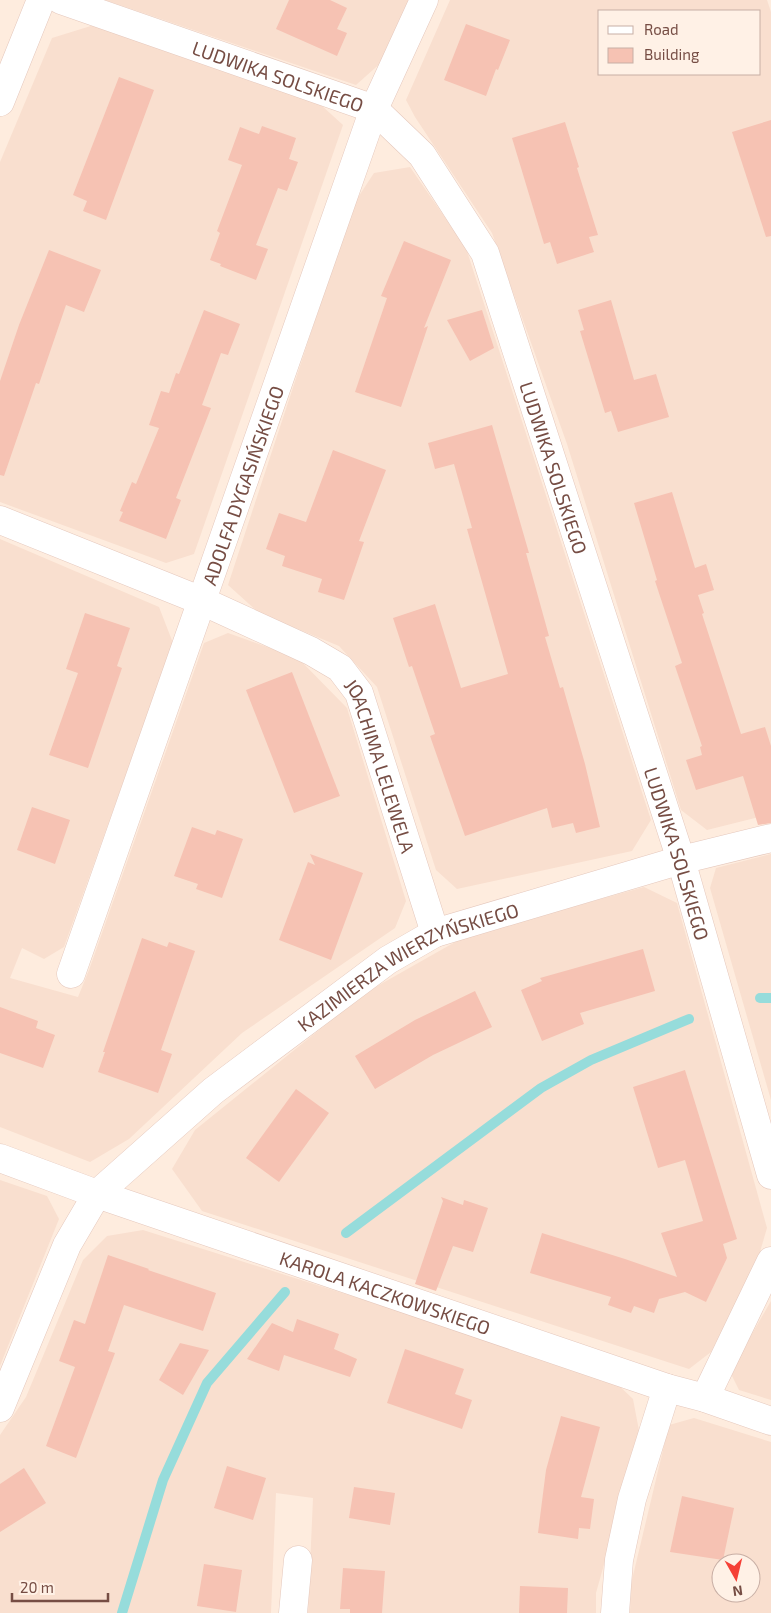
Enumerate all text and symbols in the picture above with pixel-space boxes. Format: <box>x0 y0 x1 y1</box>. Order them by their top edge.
legend <box>598 10 761 75</box>
text: Road <box>644 20 679 38</box>
street label: LUDWIKA SOLSKIEGO <box>190 35 367 116</box>
text: Building <box>644 45 700 63</box>
street label: LUDWIKA SOLSKIEGO <box>516 379 593 557</box>
street label: ADOLFA DYGASIŃSKIEGO <box>197 382 288 588</box>
street label: JOACHIMA LELEWELA <box>340 673 420 856</box>
street label: LUDWIKA SOLSKIEGO <box>640 764 715 943</box>
street label: KAZIMIERZA WIERZYŃSKIEGO <box>292 897 521 1036</box>
street label: KAROLA KACZKOWSKIEGO <box>277 1246 494 1339</box>
north arrow <box>711 1553 761 1603</box>
scale bar <box>12 1570 109 1602</box>
text: 20 m <box>20 1578 54 1596</box>
text: N <box>732 1582 744 1600</box>

